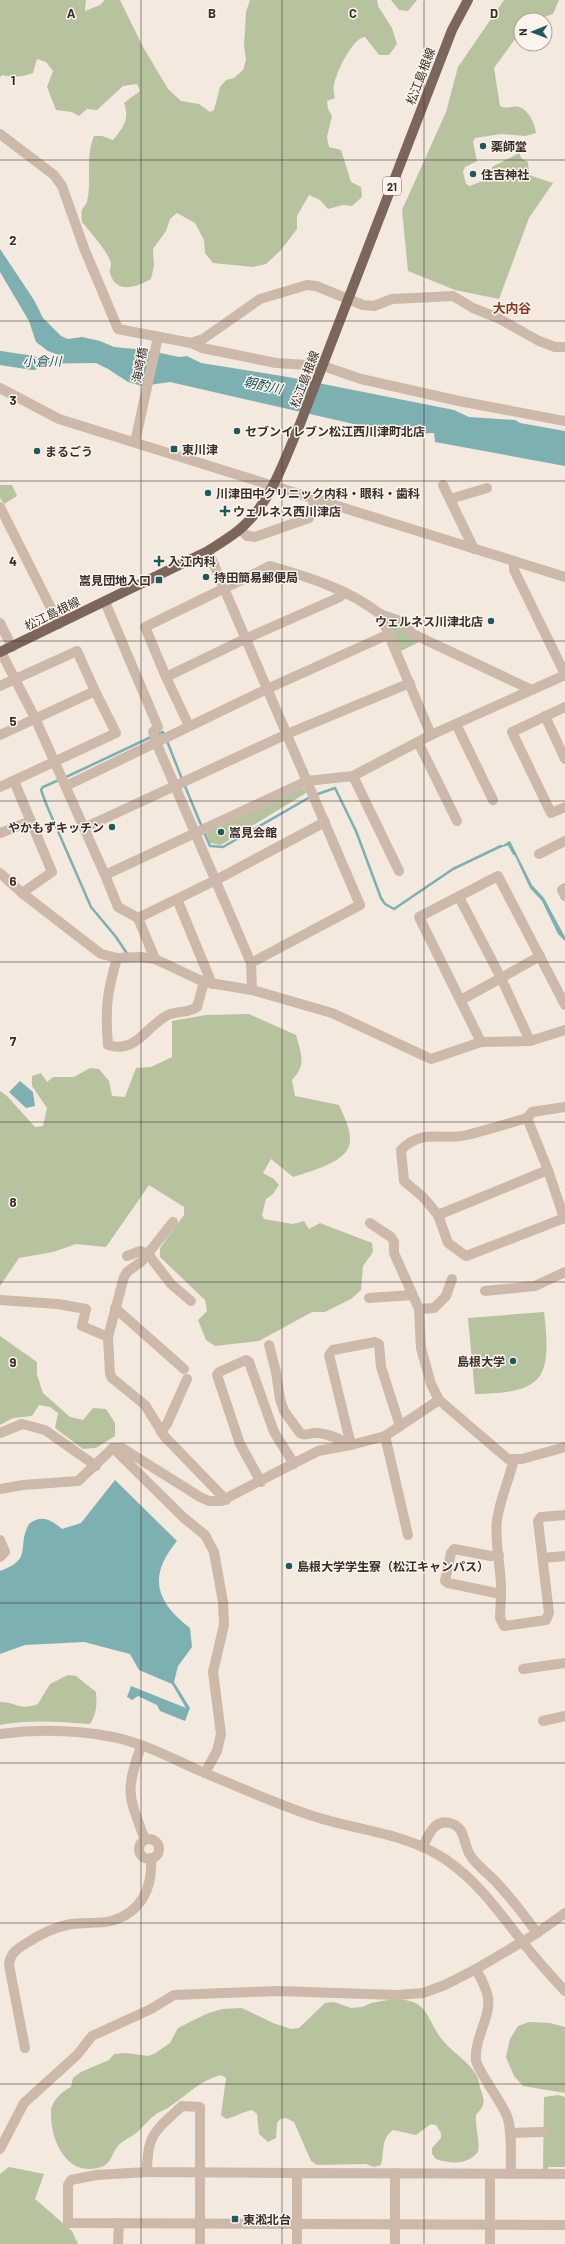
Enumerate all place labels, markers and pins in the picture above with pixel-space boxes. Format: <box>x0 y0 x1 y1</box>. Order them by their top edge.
place label: 薬師堂 <box>491 139 527 153</box>
marker: 薬師堂 <box>478 141 488 151</box>
place label: 住吉神社 <box>481 167 529 181</box>
marker: 住吉神社 <box>468 169 478 179</box>
place label: セブンイレブン松江西川津町北店 <box>245 424 425 438</box>
marker: セブンイレブン松江西川津町北店 <box>232 426 242 436</box>
place label: 東川津 <box>182 442 218 456</box>
place label: まるごう <box>45 444 93 458</box>
marker: 東川津 <box>169 444 179 454</box>
marker: まるごう <box>32 446 42 456</box>
place label: 川津田中クリニック内科・眼科・歯科 <box>216 486 420 500</box>
marker: 川津田中クリニック内科・眼科・歯科 <box>203 488 213 498</box>
place label: ウェルネス西川津店 <box>233 504 341 518</box>
marker: ウェルネス西川津店 <box>220 506 230 516</box>
place label: 入江内科 <box>168 554 216 568</box>
marker: 入江内科 <box>153 555 165 567</box>
place label: 持田簡易郵便局 <box>214 570 298 584</box>
marker: 持田簡易郵便局 <box>201 572 211 582</box>
place label: 嵩見団地入口 <box>79 573 151 587</box>
marker: 嵩見団地入口 <box>154 575 164 585</box>
place label: ウェルネス川津北店 <box>375 614 483 628</box>
marker: ウェルネス川津北店 <box>486 616 496 626</box>
place label: やかもずキッチン <box>8 820 104 834</box>
marker: やかもずキッチン <box>107 822 117 832</box>
place label: 嵩見会館 <box>229 825 277 839</box>
marker: 嵩見会館 <box>216 827 226 837</box>
place label: 島根大学 <box>457 1354 505 1368</box>
marker: 島根大学 <box>508 1356 518 1366</box>
place label: 島根大学学生寮（松江キャンパス） <box>297 1559 489 1573</box>
marker: 島根大学学生寮（松江キャンパス） <box>284 1561 294 1571</box>
place label: 東淞北台 <box>243 2212 291 2226</box>
marker: 東淞北台 <box>230 2214 240 2224</box>

